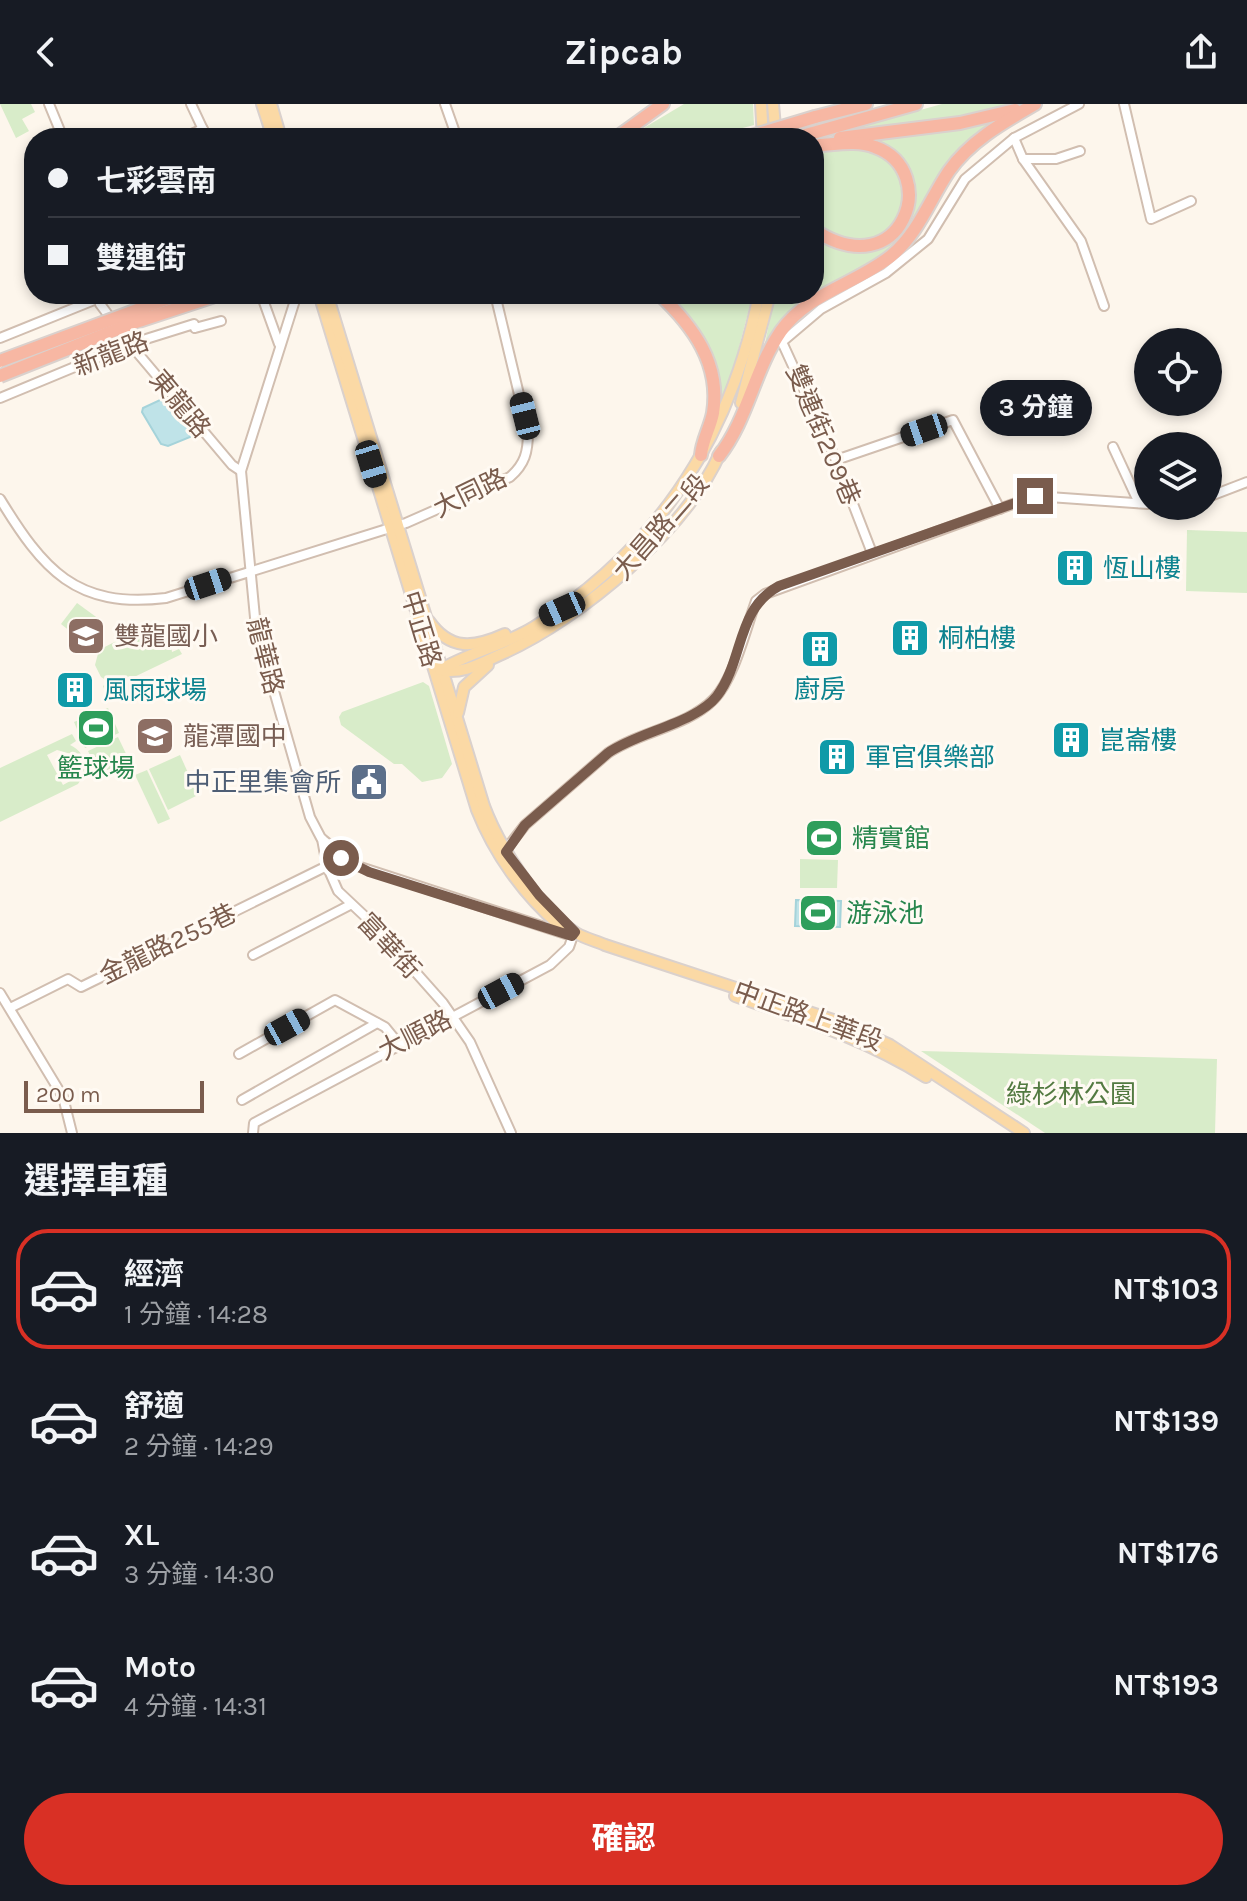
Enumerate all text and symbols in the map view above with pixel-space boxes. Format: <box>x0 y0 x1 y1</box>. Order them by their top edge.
icon: back <box>24 30 68 74</box>
icon: share <box>1179 30 1223 74</box>
text: Zipcab <box>564 31 683 73</box>
text: 七彩雲南 <box>96 163 216 199</box>
text: 雙連街 <box>96 240 186 276</box>
street label: 新龍路 <box>69 326 153 382</box>
map controls <box>1134 328 1222 520</box>
button: locate <box>1134 328 1222 416</box>
street label: 雙連街209巷 <box>780 360 866 510</box>
street label: 東龍路 <box>143 364 217 444</box>
callout: 3 分鐘 <box>979 380 1091 436</box>
car <box>508 390 542 442</box>
text: 3 分鐘 <box>999 392 1073 423</box>
car <box>897 411 951 449</box>
button: layers <box>1134 432 1222 520</box>
car <box>353 438 389 490</box>
street label: 大同路 <box>428 462 512 524</box>
street label: 大昌路二段 <box>607 468 715 586</box>
route end <box>1017 478 1053 514</box>
building icon: 恆山樓 <box>1054 547 1096 589</box>
place label: 恆山樓 <box>1103 553 1181 584</box>
car <box>181 565 235 603</box>
street label: 中正路 <box>395 587 447 671</box>
car <box>535 588 589 630</box>
street label: 龍華路 <box>241 614 289 698</box>
school or university icon: 雙龍國小 <box>65 615 107 657</box>
building icon: 桐柏樓 <box>889 617 931 659</box>
place label: 雙龍國小 <box>114 621 218 652</box>
place label: 桐柏樓 <box>938 623 1016 654</box>
building icon: 廚房 <box>799 628 841 670</box>
building icon: 風雨球場 <box>54 669 96 711</box>
place label: 廚房 <box>794 674 846 705</box>
place label: 風雨球場 <box>103 675 207 706</box>
sports icon: 籃球場 <box>75 707 117 749</box>
school or university icon: 龍潭國中 <box>134 715 176 757</box>
building icon: 崑崙樓 <box>1050 719 1092 761</box>
place label: 龍潭國中 <box>183 721 287 752</box>
place label: 崑崙樓 <box>1099 725 1177 756</box>
building icon: 軍官俱樂部 <box>816 736 858 778</box>
place label: 軍官俱樂部 <box>865 742 995 773</box>
place label: 籃球場 <box>57 753 135 784</box>
public building icon: 中正里集會所 <box>348 761 390 803</box>
place label: 中正里集會所 <box>185 767 341 798</box>
sports icon: 精實館 <box>803 817 845 859</box>
place label: 精實館 <box>852 823 930 854</box>
route start <box>323 840 359 876</box>
sports icon: 游泳池 <box>797 892 839 934</box>
street label: 金龍路255巷 <box>95 898 241 990</box>
place label: 游泳池 <box>846 898 924 929</box>
street label: 富華街 <box>351 907 427 985</box>
car <box>474 969 528 1013</box>
street label: 中正路上華段 <box>729 975 887 1057</box>
street label: 大順路 <box>373 1003 457 1067</box>
car <box>260 1005 314 1049</box>
scale bar <box>24 1077 204 1113</box>
park label: 綠杉林公園 <box>1006 1079 1136 1110</box>
text: 200 m <box>36 1082 101 1108</box>
text: 選擇車種 <box>24 1160 168 1202</box>
icon: car <box>28 1253 100 1325</box>
text: 經濟 <box>124 1256 184 1292</box>
text: NT$103 <box>1113 1271 1219 1307</box>
text: 1 分鐘 · 14:28 <box>124 1299 268 1330</box>
icon: car <box>28 1385 100 1457</box>
text: 舒適 <box>124 1388 184 1424</box>
text: NT$139 <box>1113 1403 1219 1439</box>
text: 2 分鐘 · 14:29 <box>124 1431 274 1462</box>
icon: car <box>28 1517 100 1589</box>
text: XL <box>124 1517 159 1553</box>
text: NT$176 <box>1117 1535 1219 1571</box>
text: 3 分鐘 · 14:30 <box>124 1559 274 1590</box>
icon: car <box>28 1649 100 1721</box>
text: Moto <box>124 1649 196 1685</box>
text: NT$193 <box>1113 1667 1219 1703</box>
text: 4 分鐘 · 14:31 <box>124 1691 267 1722</box>
button: 確認 <box>24 1793 1223 1885</box>

